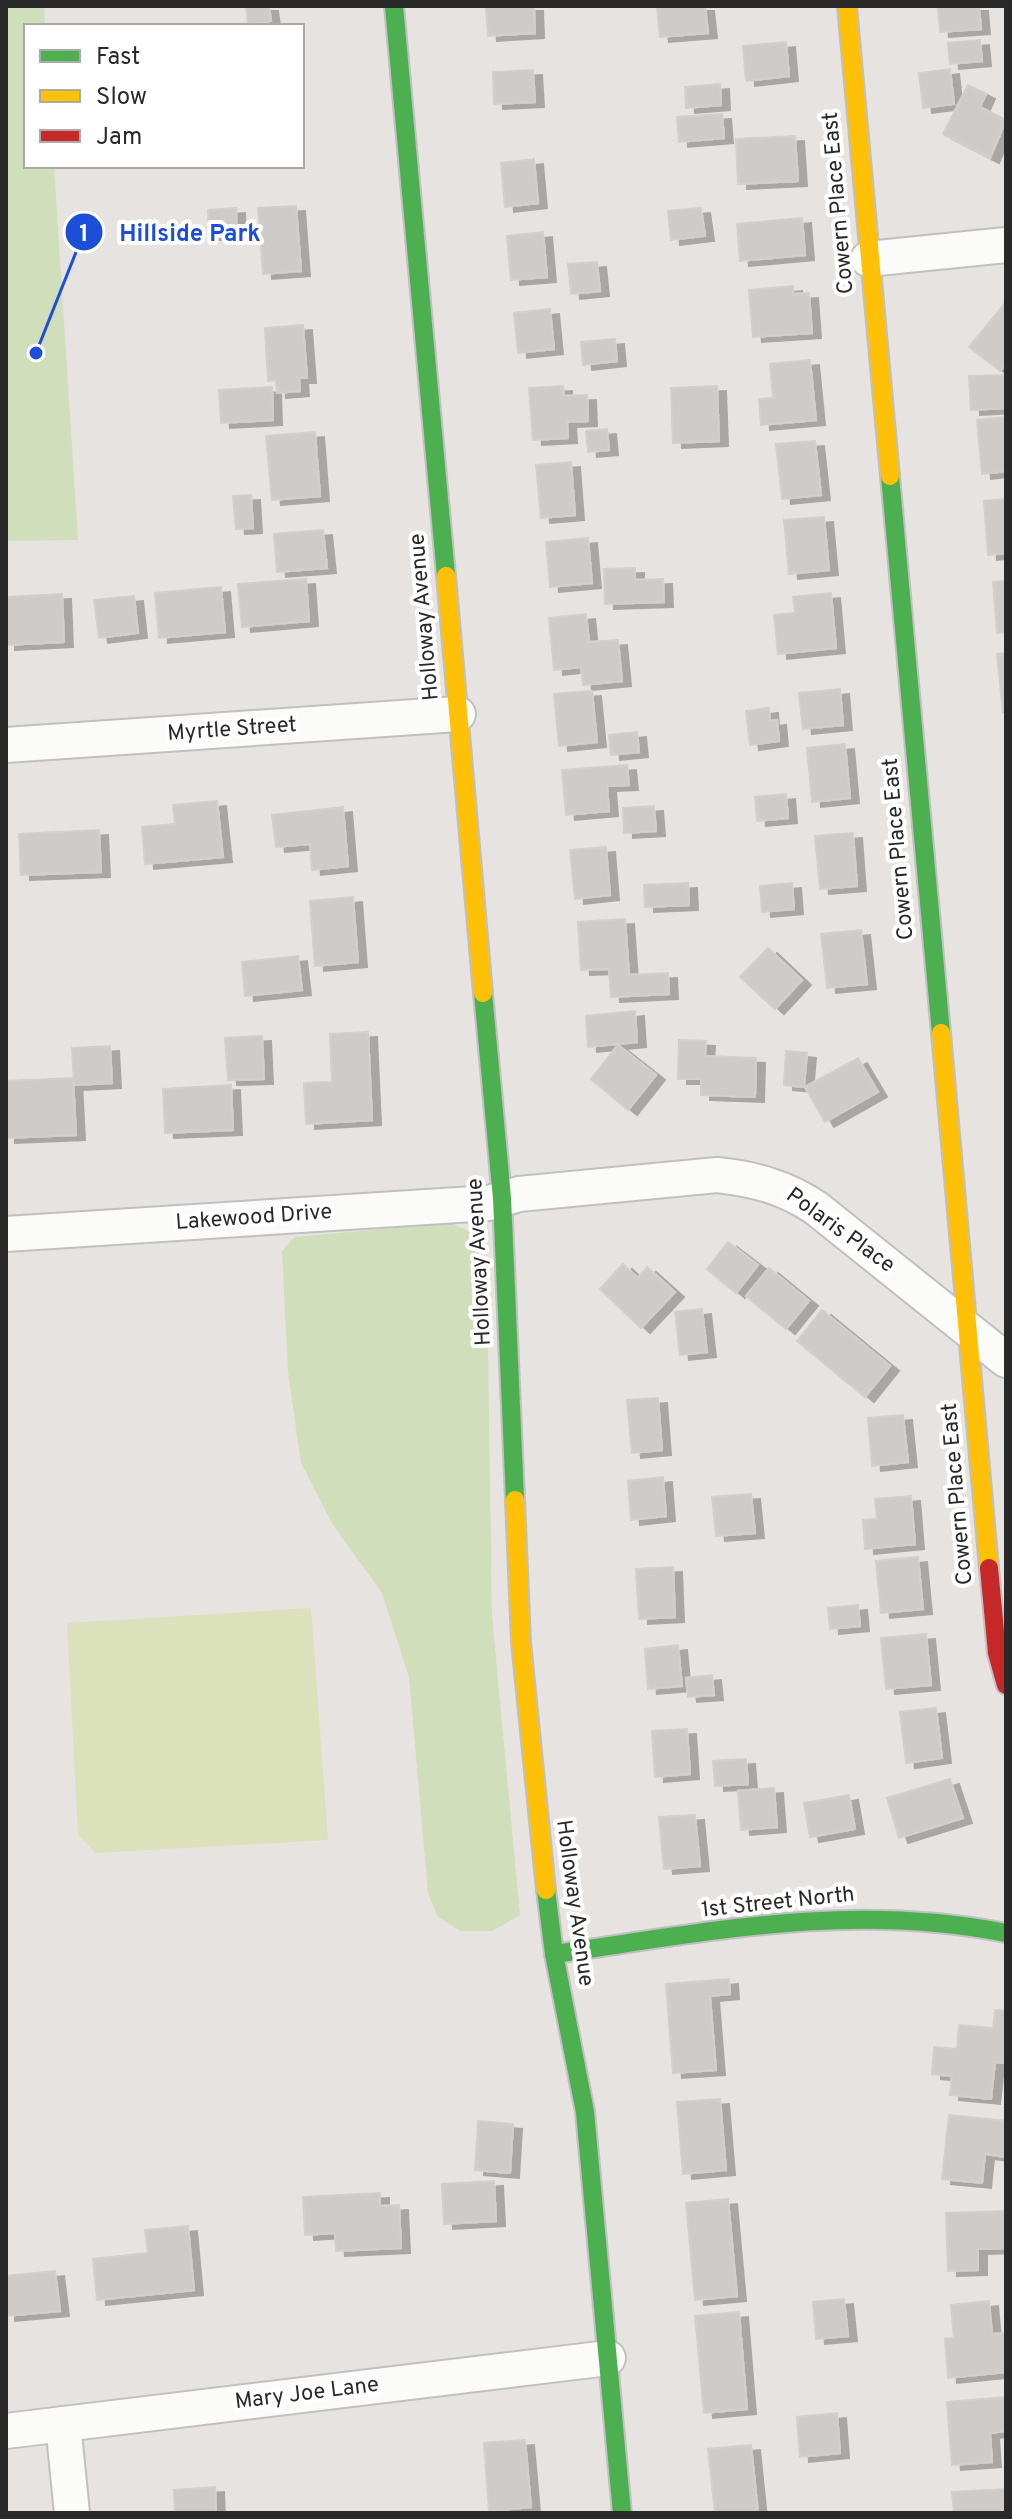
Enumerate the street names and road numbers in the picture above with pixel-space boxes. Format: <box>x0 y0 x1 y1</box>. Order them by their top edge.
street label: Cowern Place East <box>818 111 860 295</box>
street label: Holloway Avenue <box>404 532 446 702</box>
street label: Myrtle Street <box>166 712 298 748</box>
street label: Cowern Place East <box>878 757 920 941</box>
street label: Holloway Avenue <box>462 1177 498 1347</box>
street label: Polaris Place <box>780 1182 900 1280</box>
street label: Lakewood Drive <box>175 1199 333 1237</box>
street label: Cowern Place East <box>937 1402 979 1586</box>
street label: Holloway Avenue <box>549 1818 599 1988</box>
street label: 1st Street North <box>700 1882 856 1924</box>
street label: Mary Joe Lane <box>233 2372 381 2416</box>

